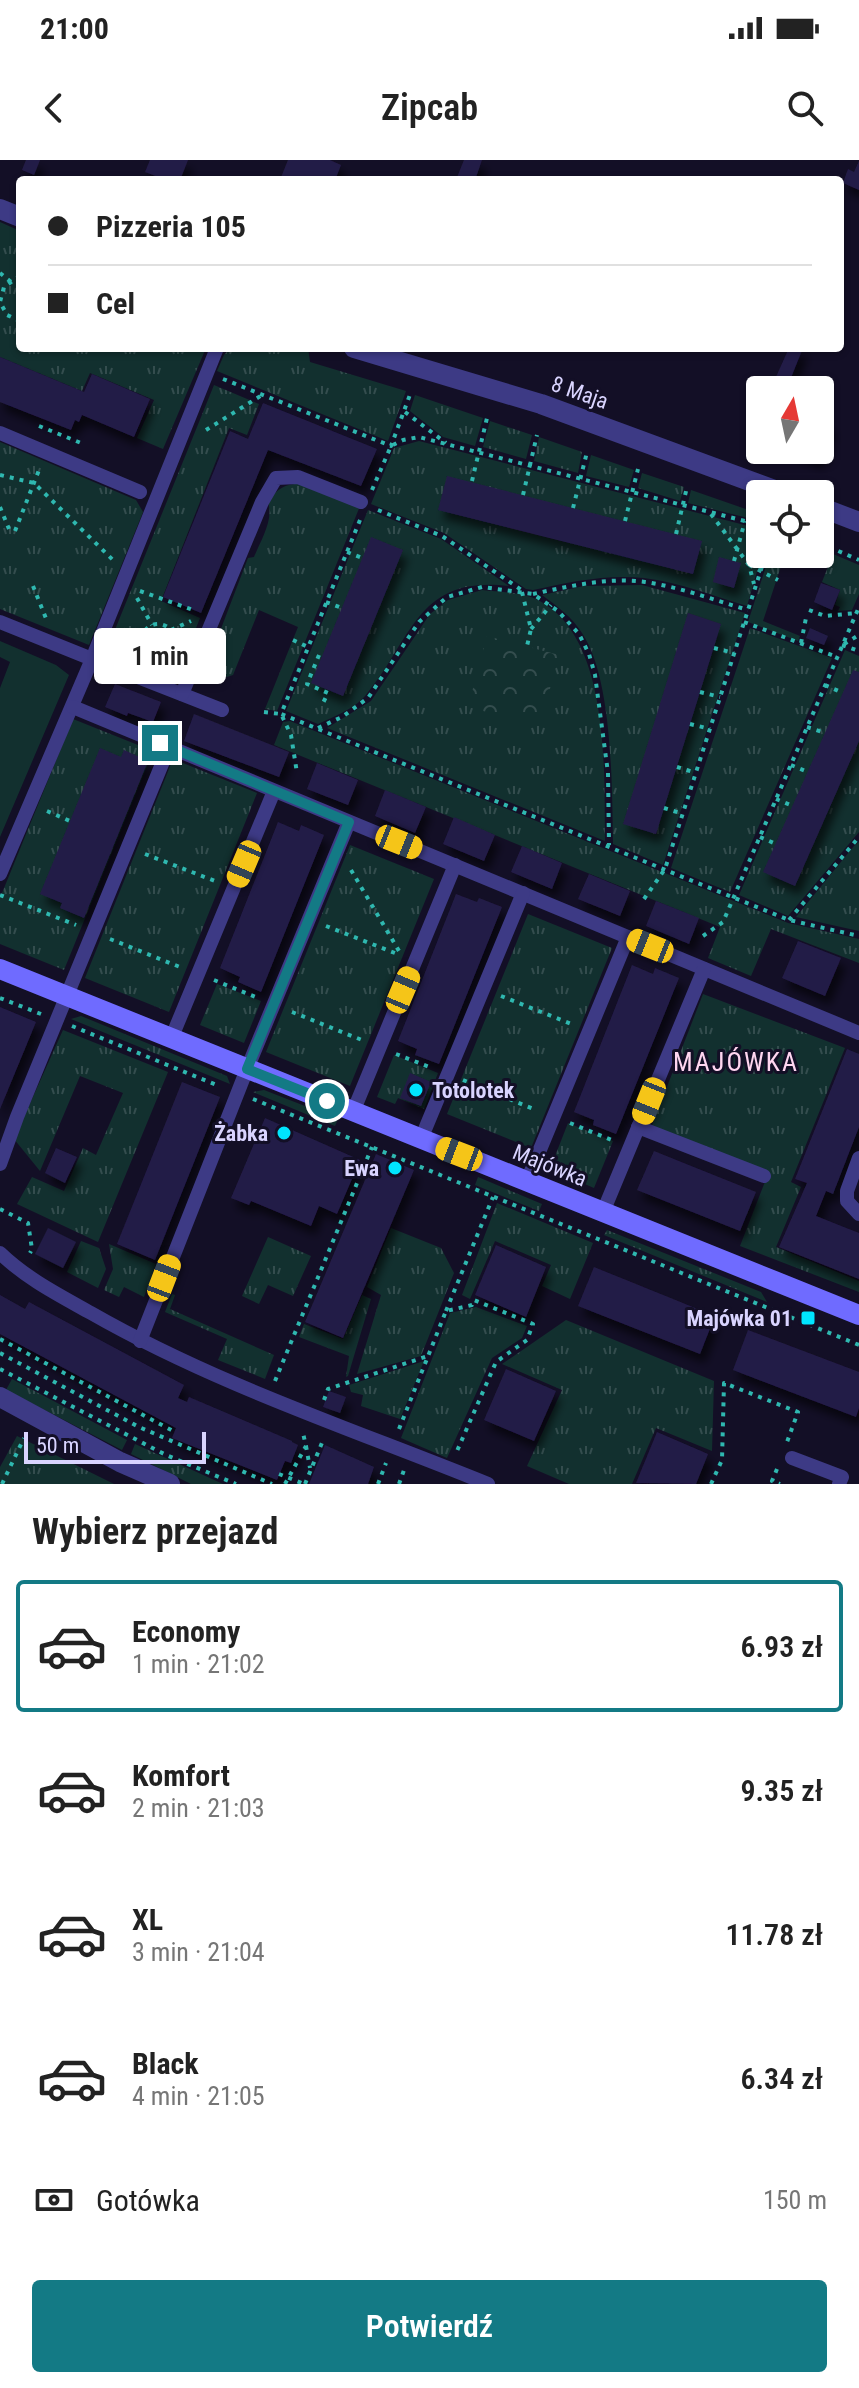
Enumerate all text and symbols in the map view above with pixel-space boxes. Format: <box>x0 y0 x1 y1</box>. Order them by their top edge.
text: 21:00 <box>40 11 109 46</box>
icon: back <box>32 86 76 130</box>
icon: search <box>783 86 827 130</box>
text: Zipcab <box>381 87 478 129</box>
text: Pizzeria 105 <box>96 209 246 244</box>
text: Cel <box>96 286 135 321</box>
street label: 8 Maja <box>548 371 612 414</box>
north arrow <box>746 376 834 464</box>
map controls <box>746 376 834 568</box>
button: locate <box>746 480 834 568</box>
callout: 1 min <box>94 627 226 683</box>
text: 1 min <box>131 641 189 671</box>
route end <box>142 725 178 761</box>
car <box>372 822 426 862</box>
car <box>224 837 264 891</box>
car <box>623 926 677 966</box>
car <box>383 963 423 1017</box>
district label: MAJÓWKA <box>673 1047 799 1077</box>
car <box>629 1074 669 1128</box>
place label: Totolotek <box>432 1078 515 1103</box>
marker: Totolotek <box>407 1081 425 1099</box>
route start <box>309 1083 345 1119</box>
place label: Żabka <box>214 1121 268 1146</box>
marker: Żabka <box>275 1124 293 1142</box>
car <box>432 1134 486 1174</box>
street label: Majówka <box>509 1139 591 1192</box>
place label: Ewa <box>344 1156 379 1181</box>
marker: Ewa <box>386 1159 404 1177</box>
car <box>144 1251 184 1305</box>
place label: Majówka 01 <box>686 1306 792 1331</box>
marker: Majówka 01 <box>799 1309 817 1327</box>
scale bar <box>24 1428 206 1464</box>
text: 50 m <box>36 1433 79 1458</box>
text: Wybierz przejazd <box>32 1511 278 1553</box>
icon: car <box>36 1610 108 1682</box>
text: Economy <box>132 1614 240 1649</box>
text: 6.93 zł <box>740 1629 823 1664</box>
text: 1 min · 21:02 <box>132 1649 265 1679</box>
icon: car <box>36 1754 108 1826</box>
text: Komfort <box>132 1758 230 1793</box>
text: 9.35 zł <box>740 1773 823 1808</box>
text: 2 min · 21:03 <box>132 1793 265 1823</box>
icon: car <box>36 1898 108 1970</box>
text: XL <box>132 1902 163 1937</box>
text: 11.78 zł <box>725 1917 823 1952</box>
text: 3 min · 21:04 <box>132 1937 265 1967</box>
icon: car <box>36 2042 108 2114</box>
text: Black <box>132 2046 199 2081</box>
text: 6.34 zł <box>740 2061 823 2096</box>
text: 4 min · 21:05 <box>132 2081 265 2111</box>
icon: cash <box>32 2178 76 2222</box>
text: Gotówka <box>96 2183 200 2218</box>
text: 150 m <box>763 2185 827 2215</box>
button: Potwierdź <box>32 2280 827 2372</box>

